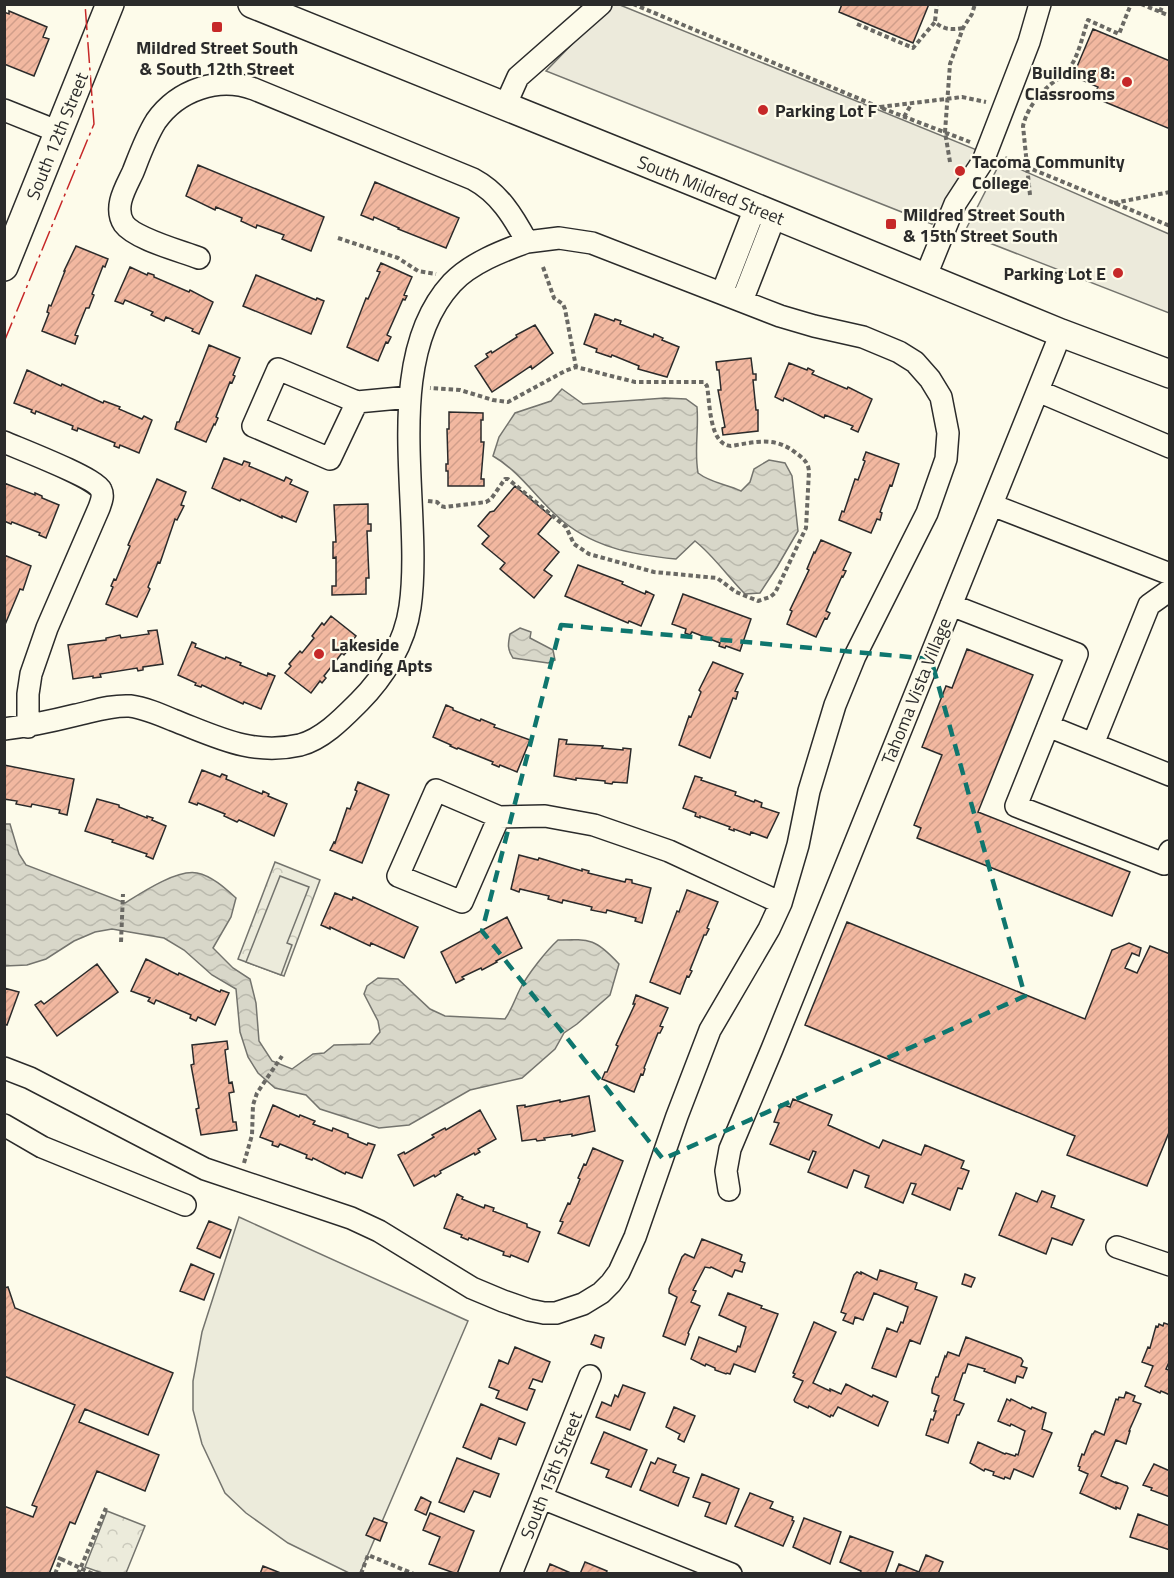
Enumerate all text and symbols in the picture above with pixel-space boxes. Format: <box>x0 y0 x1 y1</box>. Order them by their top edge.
marker: Mildred Street South & South 12th Street <box>210 20 224 34</box>
place label: Mildred Street South & South 12th Street <box>136 34 298 82</box>
place label: Building 8: Classrooms <box>1025 59 1115 107</box>
street label: South 12th Street <box>19 68 95 204</box>
marker: Building 8: Classrooms <box>1120 75 1134 89</box>
place label: Parking Lot F <box>775 97 877 124</box>
marker: Parking Lot F <box>756 103 770 117</box>
street label: South Mildred Street <box>633 148 789 232</box>
place label: Tacoma Community College <box>972 148 1125 196</box>
marker: Tacoma Community College <box>953 164 967 178</box>
place label: Mildred Street South & 15th Street South <box>903 201 1065 249</box>
marker: Mildred Street South & 15th Street South <box>884 217 898 231</box>
place label: Parking Lot E <box>1004 260 1106 287</box>
marker: Parking Lot E <box>1111 266 1125 280</box>
street label: Tahoma Vista Village <box>874 613 958 769</box>
place label: Lakeside Landing Apts <box>331 631 432 679</box>
marker: Lakeside Landing Apts <box>312 647 326 661</box>
street label: South 15th Street <box>513 1407 589 1543</box>

